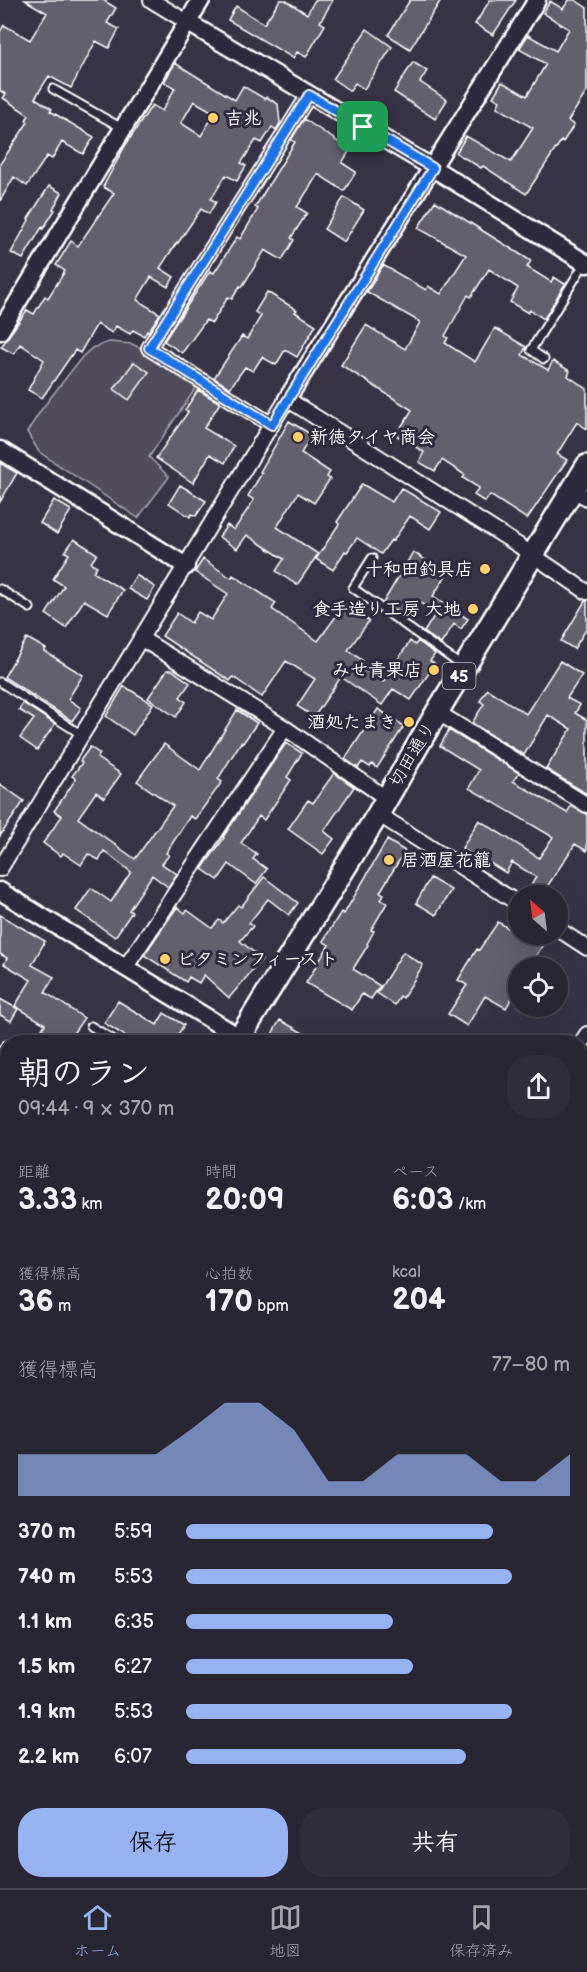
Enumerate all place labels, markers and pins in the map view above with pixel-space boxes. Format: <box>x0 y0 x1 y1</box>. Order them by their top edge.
pin <box>337 101 388 152</box>
place label: 吉兆 <box>225 108 261 129</box>
marker: 吉兆 <box>206 111 220 125</box>
place label: 新徳タイヤ商会 <box>310 427 435 448</box>
marker: 新徳タイヤ商会 <box>291 430 305 444</box>
place label: 十和田釣具店 <box>365 559 473 580</box>
marker: 十和田釣具店 <box>478 562 492 576</box>
place label: 食手造り工房 大地 <box>312 599 461 620</box>
marker: 食手造り工房 大地 <box>466 602 480 616</box>
place label: みせ青果店 <box>332 660 422 681</box>
marker: みせ青果店 <box>427 663 441 677</box>
place label: 酒処たまき <box>307 712 397 733</box>
marker: 酒処たまき <box>402 715 416 729</box>
place label: 居酒屋花籠 <box>401 850 491 871</box>
marker: 居酒屋花籠 <box>382 853 396 867</box>
place label: ビタミンフィースト <box>177 949 338 970</box>
marker: ビタミンフィースト <box>158 952 172 966</box>

